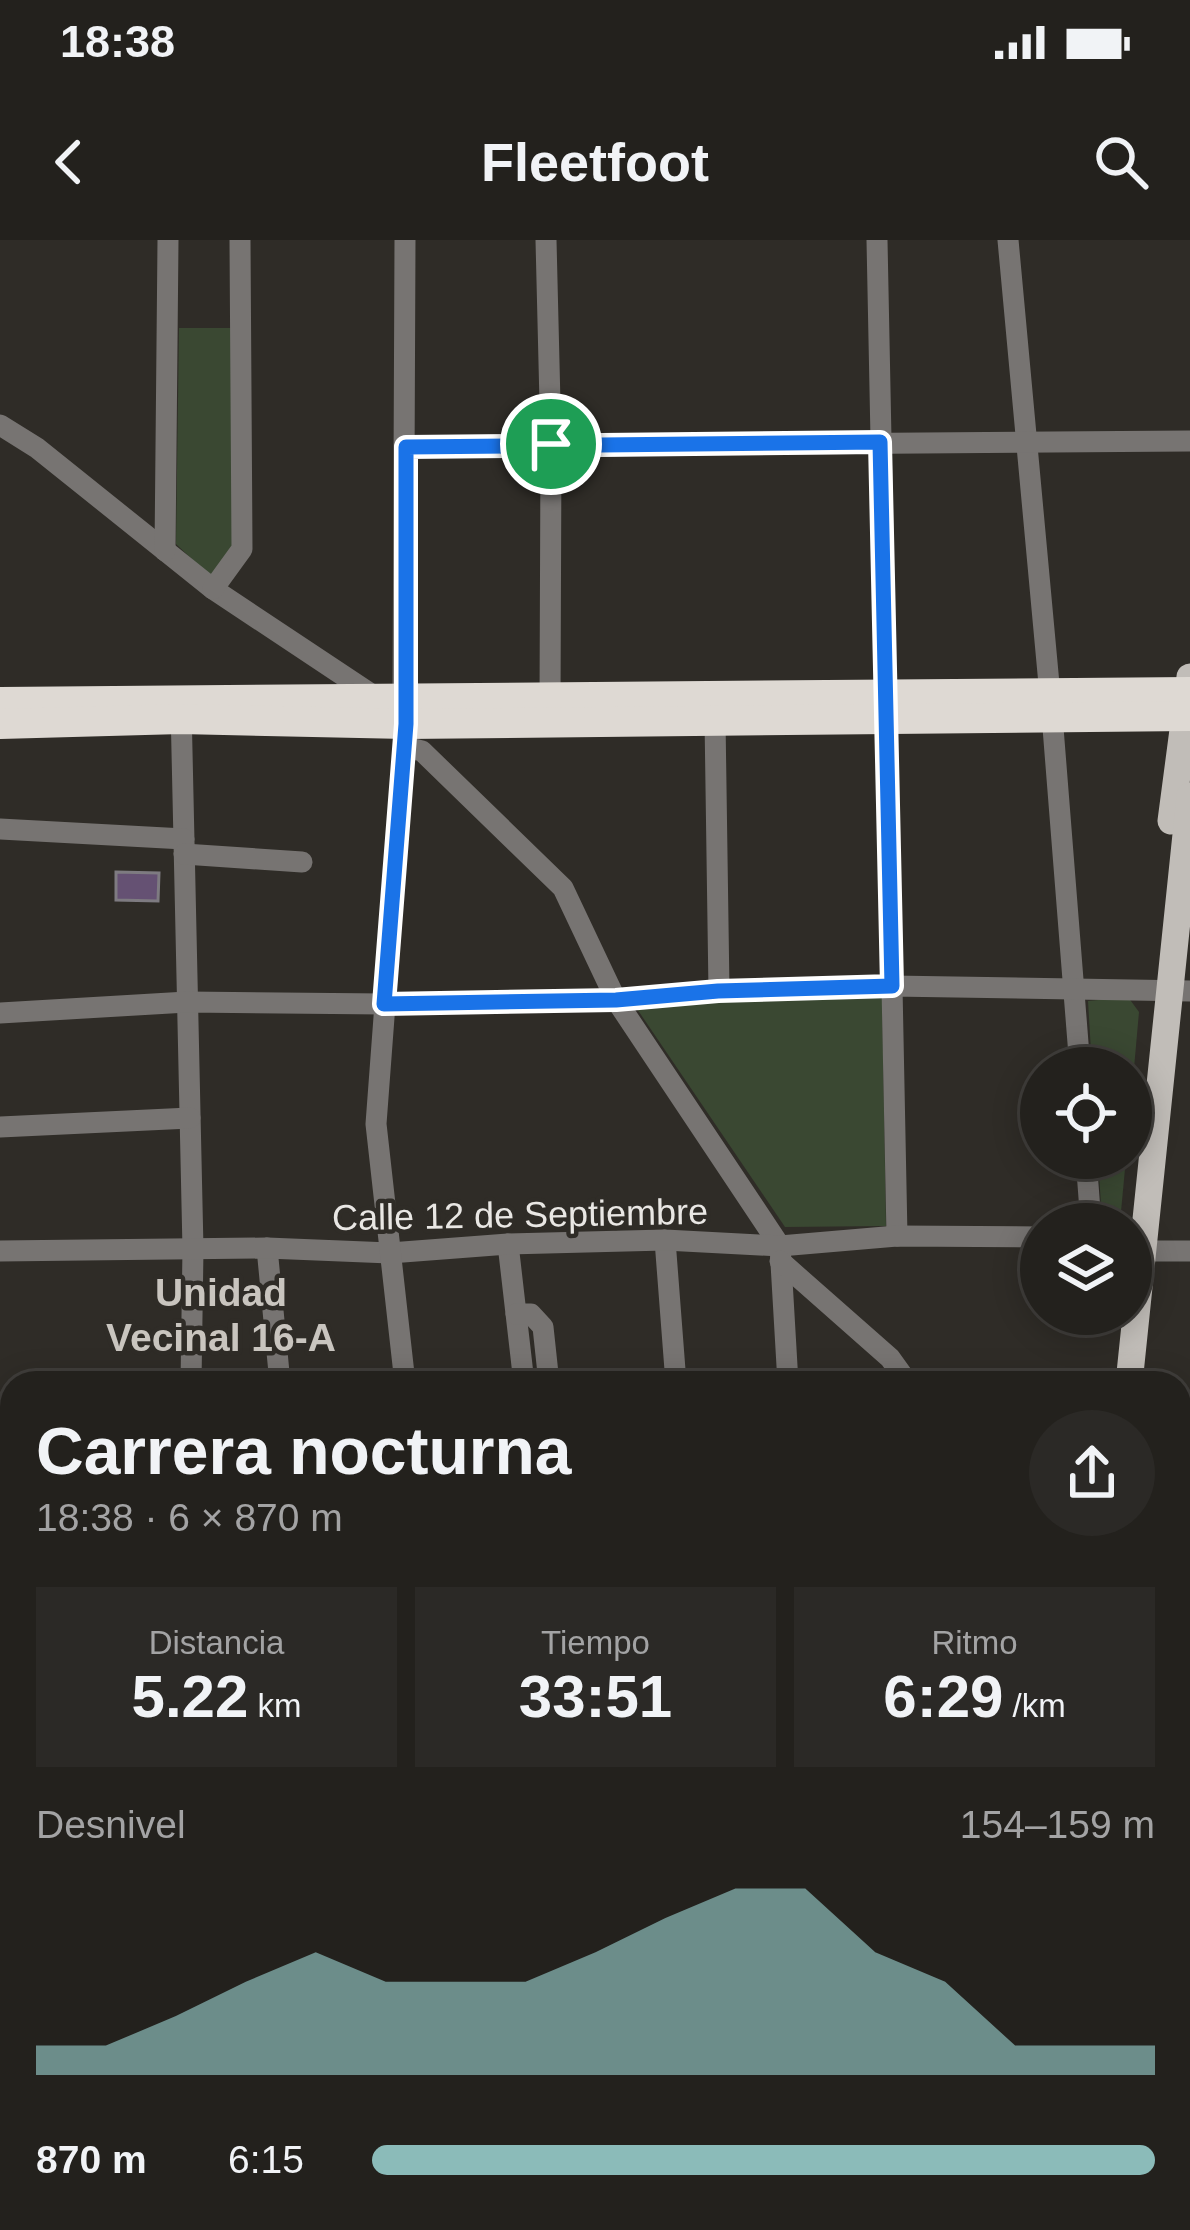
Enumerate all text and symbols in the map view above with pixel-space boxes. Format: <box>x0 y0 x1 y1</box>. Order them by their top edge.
text: 18:38 <box>60 16 175 67</box>
icon: back <box>36 129 102 195</box>
icon: search <box>1088 129 1154 195</box>
text: Fleetfoot <box>481 132 709 192</box>
pin <box>500 393 602 495</box>
icon: arrive <box>518 411 584 477</box>
map controls <box>1020 1047 1152 1335</box>
button: locate <box>1020 1047 1152 1179</box>
street label: Calle 12 de Septiembre <box>332 1191 708 1238</box>
button: layers <box>1020 1203 1152 1335</box>
district label: Unidad Vecinal 16-A <box>106 1271 336 1359</box>
button: share <box>1029 1410 1155 1536</box>
text: Carrera nocturna <box>36 1414 572 1488</box>
text: 18:38 · 6 × 870 m <box>36 1496 343 1539</box>
text: Distancia <box>149 1624 284 1661</box>
text: Tiempo <box>541 1624 650 1661</box>
text: Ritmo <box>931 1624 1018 1661</box>
text: 5.22 <box>132 1663 248 1730</box>
text: 33:51 <box>519 1663 672 1730</box>
text: 6:29 <box>883 1663 1003 1730</box>
text: km <box>248 1687 301 1724</box>
text: /km <box>1003 1687 1066 1724</box>
text: Desnivel <box>36 1803 186 1846</box>
text: 154–159 m <box>960 1803 1155 1846</box>
text: 870 m <box>36 2138 147 2181</box>
text: 6:15 <box>228 2138 304 2181</box>

